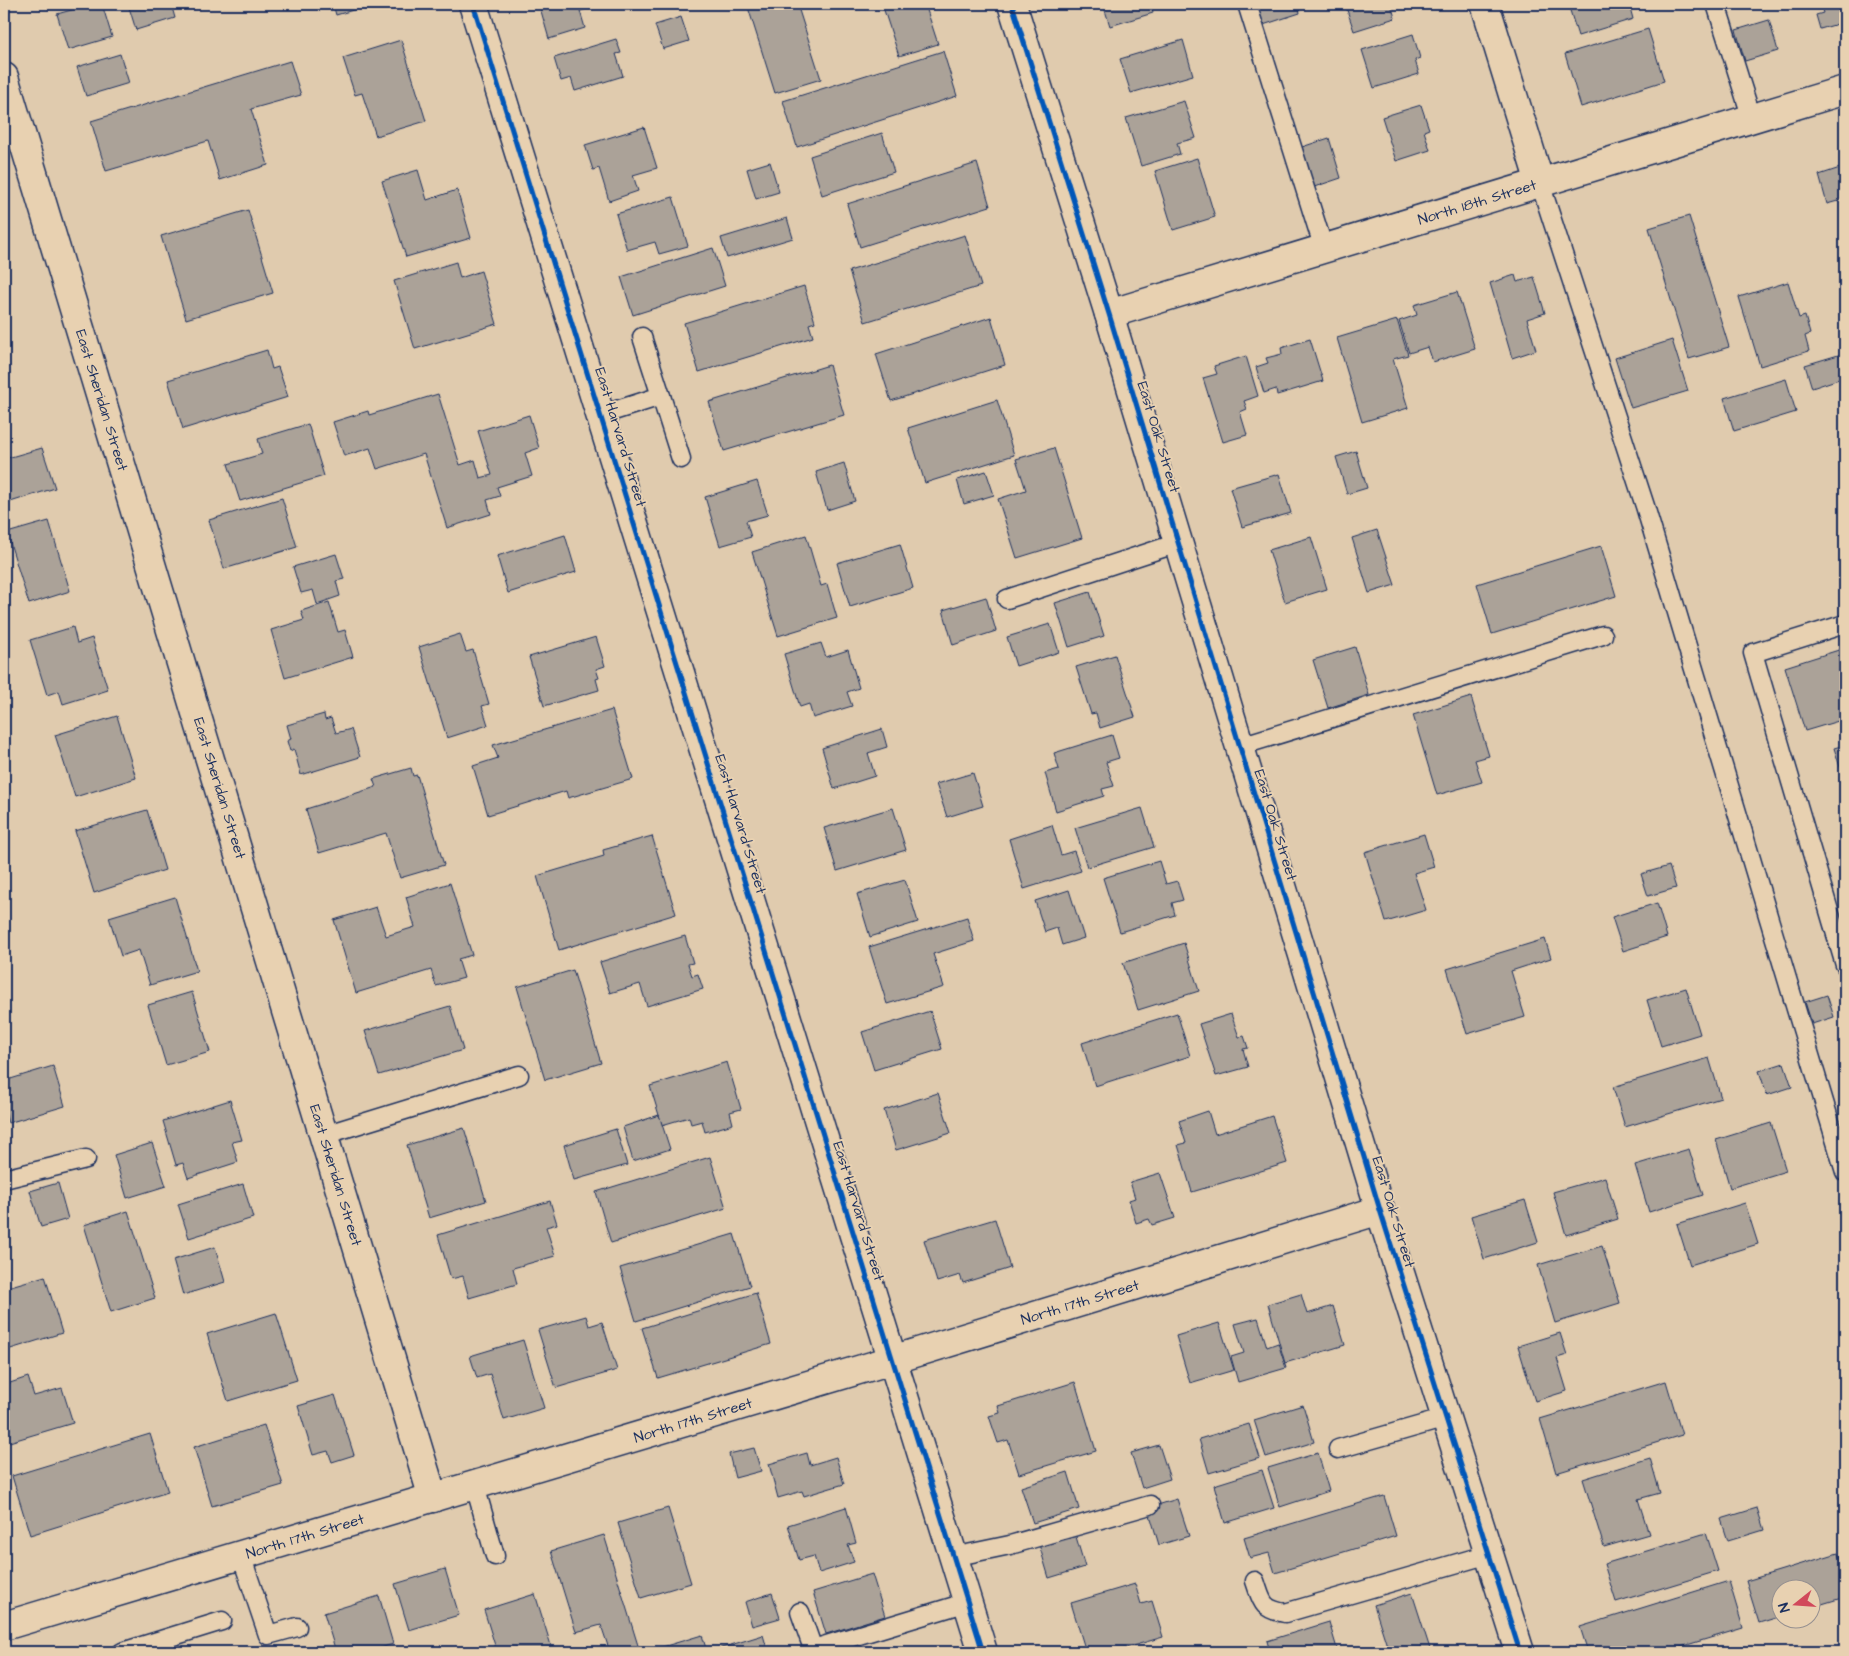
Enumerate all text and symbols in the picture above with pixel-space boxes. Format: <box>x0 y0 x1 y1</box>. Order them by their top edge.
street label: North 18th Street <box>1415 174 1539 231</box>
street label: East Sheridan Street <box>70 327 133 473</box>
street label: East Harvard Street <box>589 365 652 509</box>
street label: East Oak Street <box>1132 379 1185 495</box>
street label: East Sheridan Street <box>188 715 251 861</box>
street label: East Harvard Street <box>709 752 772 896</box>
street label: East Oak Street <box>1249 767 1302 883</box>
street label: East Sheridan Street <box>304 1102 367 1248</box>
street label: East Harvard Street <box>827 1139 890 1283</box>
street label: East Oak Street <box>1367 1154 1420 1270</box>
street label: North 17th Street <box>1018 1275 1142 1330</box>
street label: North 17th Street <box>631 1393 755 1448</box>
street label: North 17th Street <box>243 1509 367 1564</box>
north arrow <box>1772 1578 1822 1628</box>
text: N <box>1774 1600 1795 1615</box>

